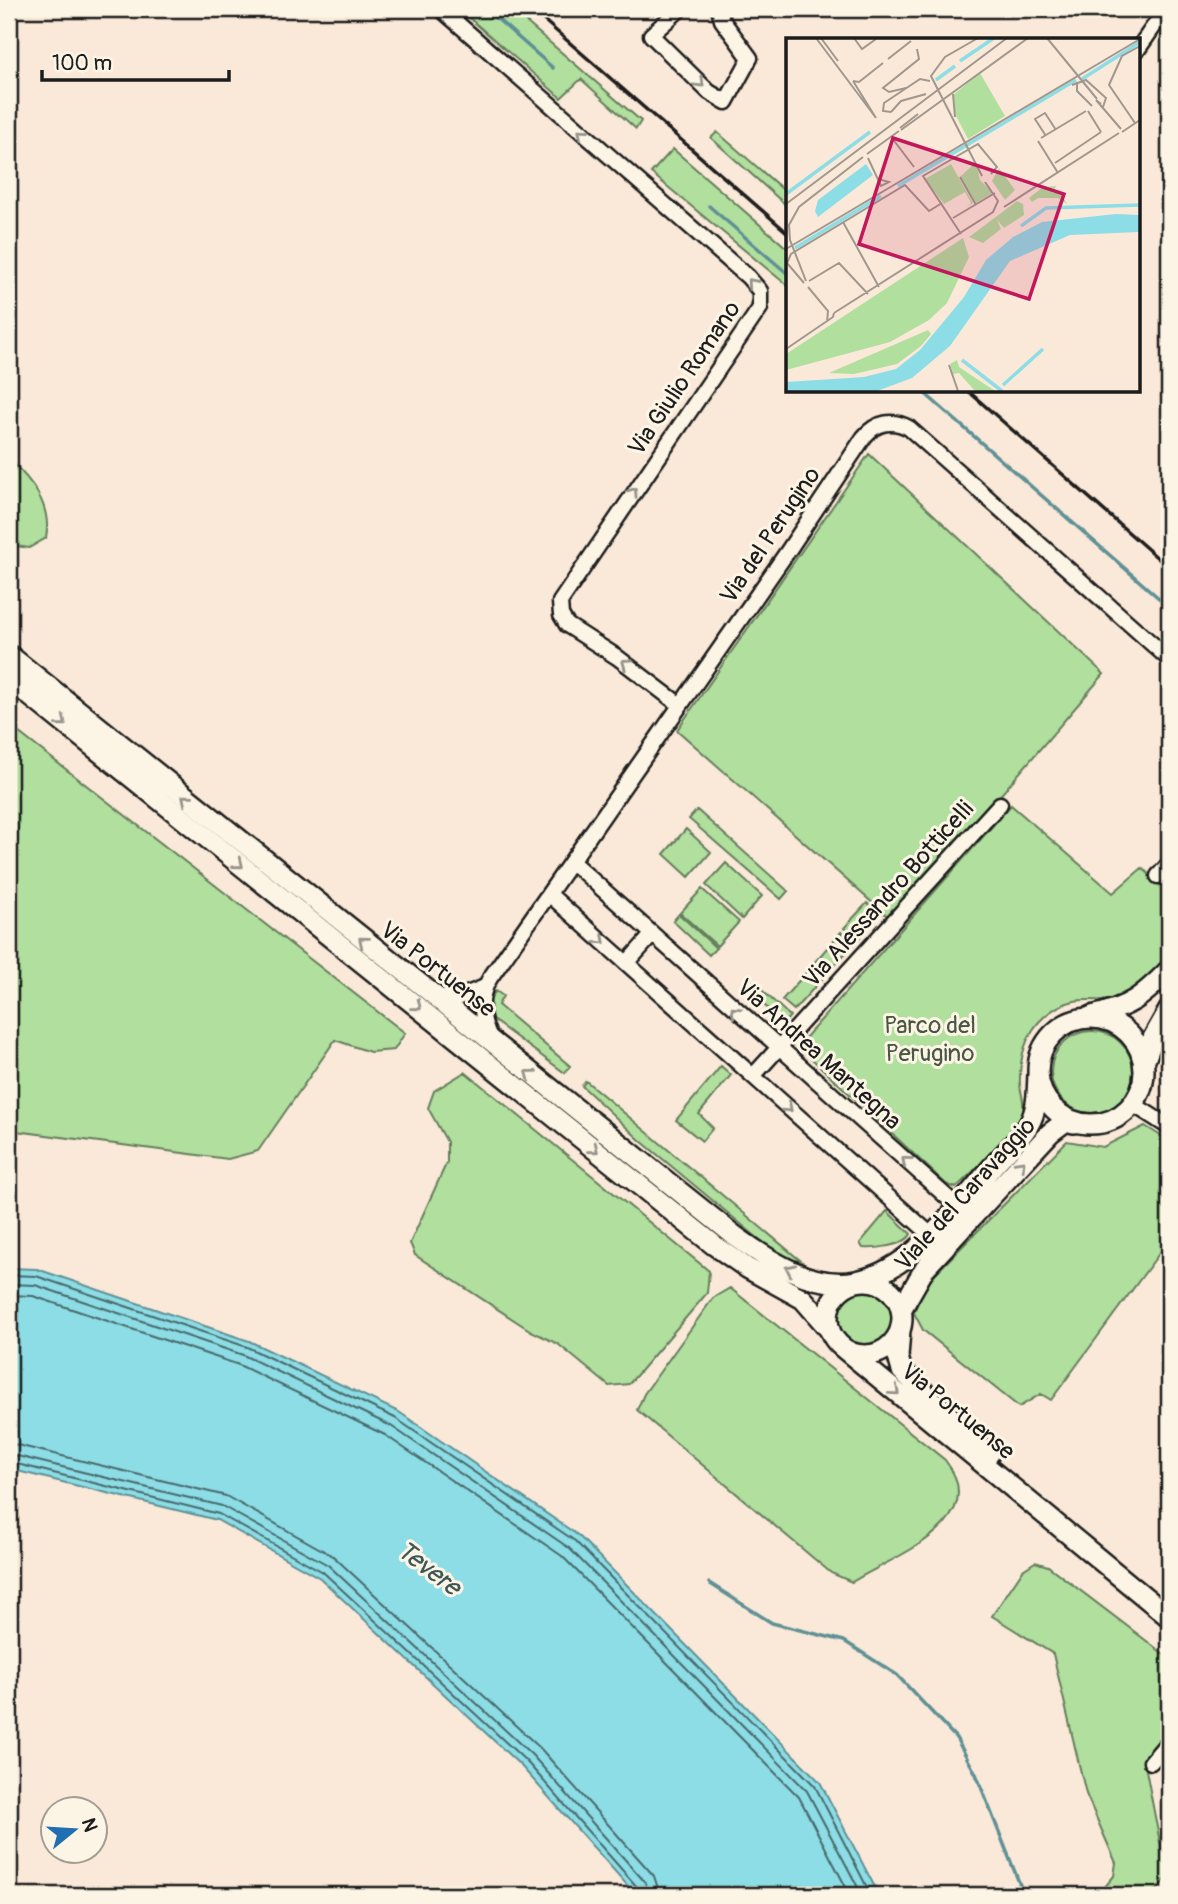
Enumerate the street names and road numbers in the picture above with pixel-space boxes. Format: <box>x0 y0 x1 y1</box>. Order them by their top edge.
street label: Via Giulio Romano <box>622 295 747 461</box>
street label: Via del Perugino <box>714 461 827 609</box>
street label: Via Alessandro Botticelli <box>797 795 980 994</box>
street label: Via Portuense <box>374 915 501 1024</box>
street label: Via Andrea Mantegna <box>730 973 907 1136</box>
street label: Viale del Caravaggio <box>889 1112 1042 1277</box>
street label: Via Portuense <box>895 1357 1021 1466</box>

